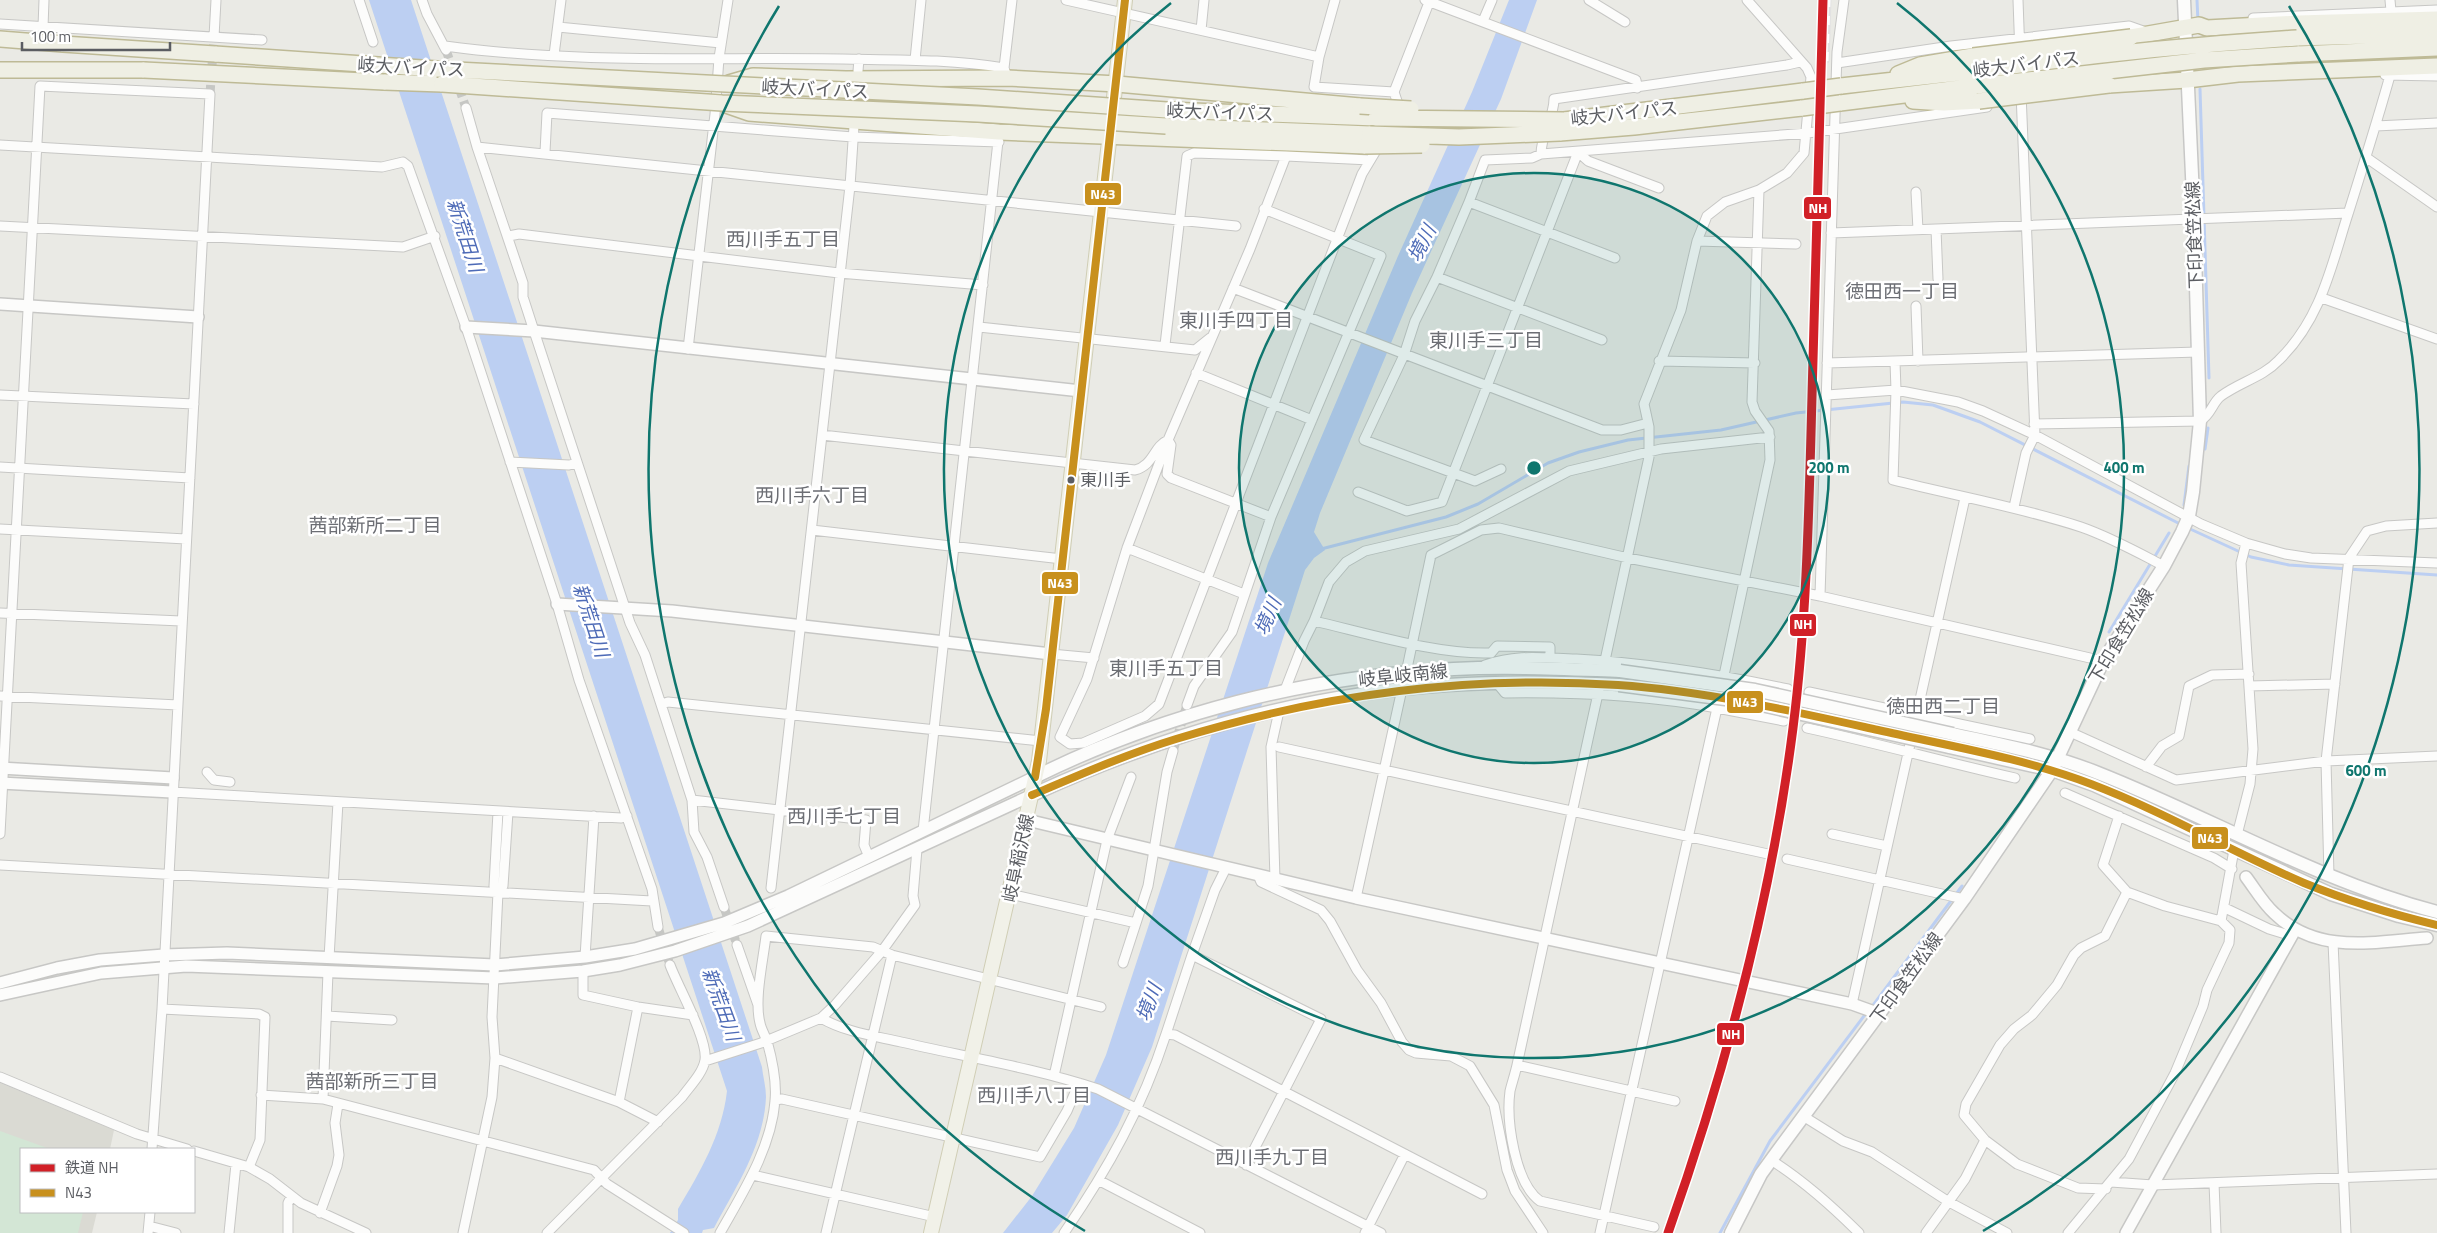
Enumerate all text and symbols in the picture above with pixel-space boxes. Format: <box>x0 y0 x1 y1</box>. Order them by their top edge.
scale bar <box>22 20 170 52</box>
text: 100 m <box>30 25 71 48</box>
street label: 岐大バイパス <box>1971 44 2081 84</box>
street label: 岐大バイパス <box>357 51 465 83</box>
street label: 岐大バイパス <box>761 73 869 105</box>
street label: 岐大バイパス <box>1569 94 1679 132</box>
street label: 岐大バイパス <box>1166 97 1274 127</box>
street label: 下印食笠松線 <box>2179 181 2209 289</box>
line badge: N43 <box>1084 182 1122 206</box>
text: N43 <box>1090 183 1116 204</box>
water label: 新荒田川 <box>440 194 492 278</box>
line badge: NH <box>1803 196 1832 220</box>
text: NH <box>1808 197 1828 218</box>
water label: 境川 <box>1399 218 1443 267</box>
district label: 西川手五丁目 <box>726 224 840 253</box>
district label: 徳田西一丁目 <box>1845 276 1959 305</box>
district label: 東川手四丁目 <box>1179 305 1293 334</box>
district label: 東川手三丁目 <box>1429 325 1543 354</box>
text: 200 m <box>1808 456 1850 479</box>
text: 400 m <box>2103 456 2145 479</box>
centre of rings <box>1525 459 1543 477</box>
place label: 東川手 <box>1080 467 1131 493</box>
marker: 東川手 <box>1066 475 1076 485</box>
district label: 西川手六丁目 <box>755 480 869 509</box>
district label: 茜部新所二丁目 <box>308 510 442 539</box>
line badge: N43 <box>1041 571 1079 595</box>
text: N43 <box>1047 572 1073 593</box>
water label: 新荒田川 <box>566 579 618 663</box>
street label: 下印食笠松線 <box>2082 583 2160 689</box>
water label: 境川 <box>1246 591 1289 639</box>
line badge: NH <box>1789 613 1817 637</box>
text: NH <box>1793 613 1813 634</box>
district label: 東川手五丁目 <box>1109 653 1223 682</box>
street label: 岐阜岐南線 <box>1357 657 1449 693</box>
line badge: N43 <box>1726 690 1764 714</box>
text: N43 <box>1732 691 1758 712</box>
district label: 徳田西二丁目 <box>1886 691 2000 720</box>
text: 600 m <box>2345 759 2387 782</box>
district label: 西川手七丁目 <box>787 801 901 830</box>
street label: 岐阜稲沢線 <box>995 811 1041 905</box>
line badge: N43 <box>2191 826 2229 850</box>
text: N43 <box>2197 827 2223 848</box>
street label: 下印食笠松線 <box>1863 926 1949 1030</box>
water label: 新荒田川 <box>695 963 749 1047</box>
water label: 境川 <box>1128 977 1169 1025</box>
line badge: NH <box>1716 1022 1745 1046</box>
text: NH <box>1721 1023 1741 1044</box>
district label: 茜部新所三丁目 <box>305 1066 439 1095</box>
district label: 西川手八丁目 <box>977 1080 1091 1109</box>
district label: 西川手九丁目 <box>1215 1142 1329 1171</box>
legend <box>20 1148 195 1213</box>
text: 鉄道 NH <box>65 1156 119 1179</box>
text: N43 <box>65 1181 92 1204</box>

